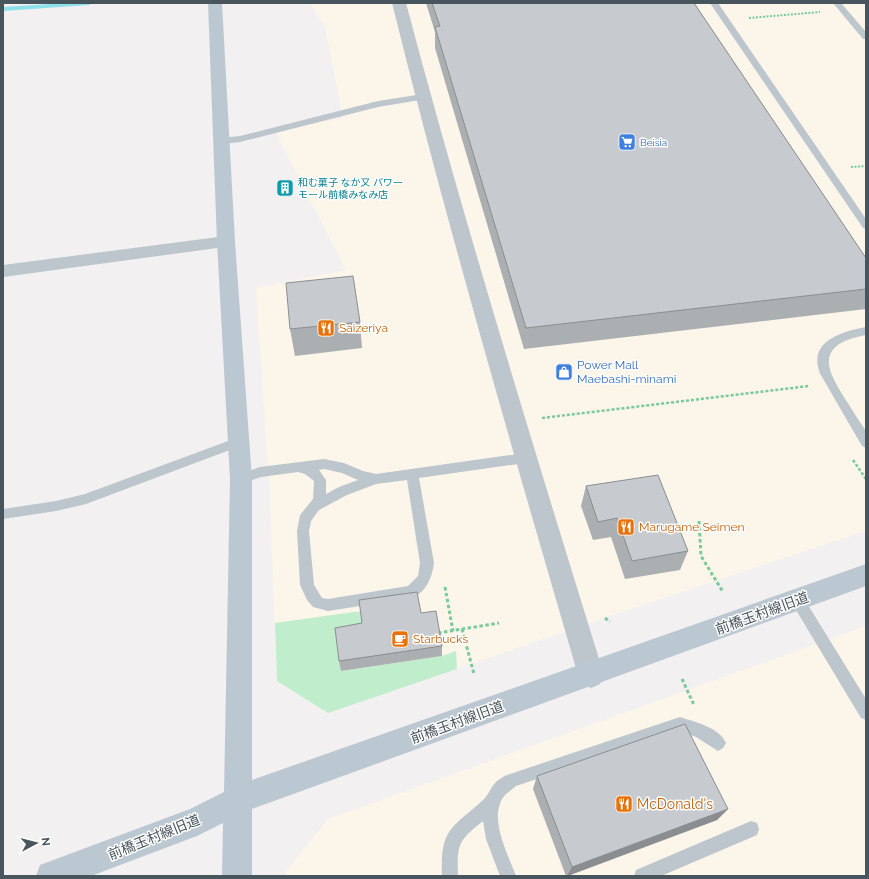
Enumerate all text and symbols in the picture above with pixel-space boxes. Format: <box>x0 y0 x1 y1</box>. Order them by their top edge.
supermarket icon: Beisia <box>617 132 637 152</box>
place label: Beisia <box>640 137 667 148</box>
place label: 和む菓子 なか又 パワー モール前橋みなみ店 <box>298 177 403 200</box>
building icon: 和む菓子 なか又 パワー モール前橋みなみ店 <box>275 178 295 198</box>
restaurant icon: Saizeriya <box>316 318 336 338</box>
place label: Saizeriya <box>339 321 388 335</box>
place label: Power Mall Maebashi-minami <box>577 358 676 386</box>
shop icon: Power Mall Maebashi-minami <box>554 362 574 382</box>
restaurant icon: Marugame Seimen <box>616 517 636 537</box>
place label: Marugame Seimen <box>639 520 744 534</box>
street label: 前橋玉村線旧道 <box>713 589 811 637</box>
cafe icon: Starbucks <box>390 629 410 649</box>
place label: Starbucks <box>413 632 468 646</box>
street label: 前橋玉村線旧道 <box>408 698 506 746</box>
restaurant icon: McDonald's <box>614 794 634 814</box>
place label: McDonald's <box>637 796 713 812</box>
street label: 前橋玉村線旧道 <box>106 811 202 863</box>
north arrow <box>16 823 56 863</box>
text: N <box>38 837 52 847</box>

